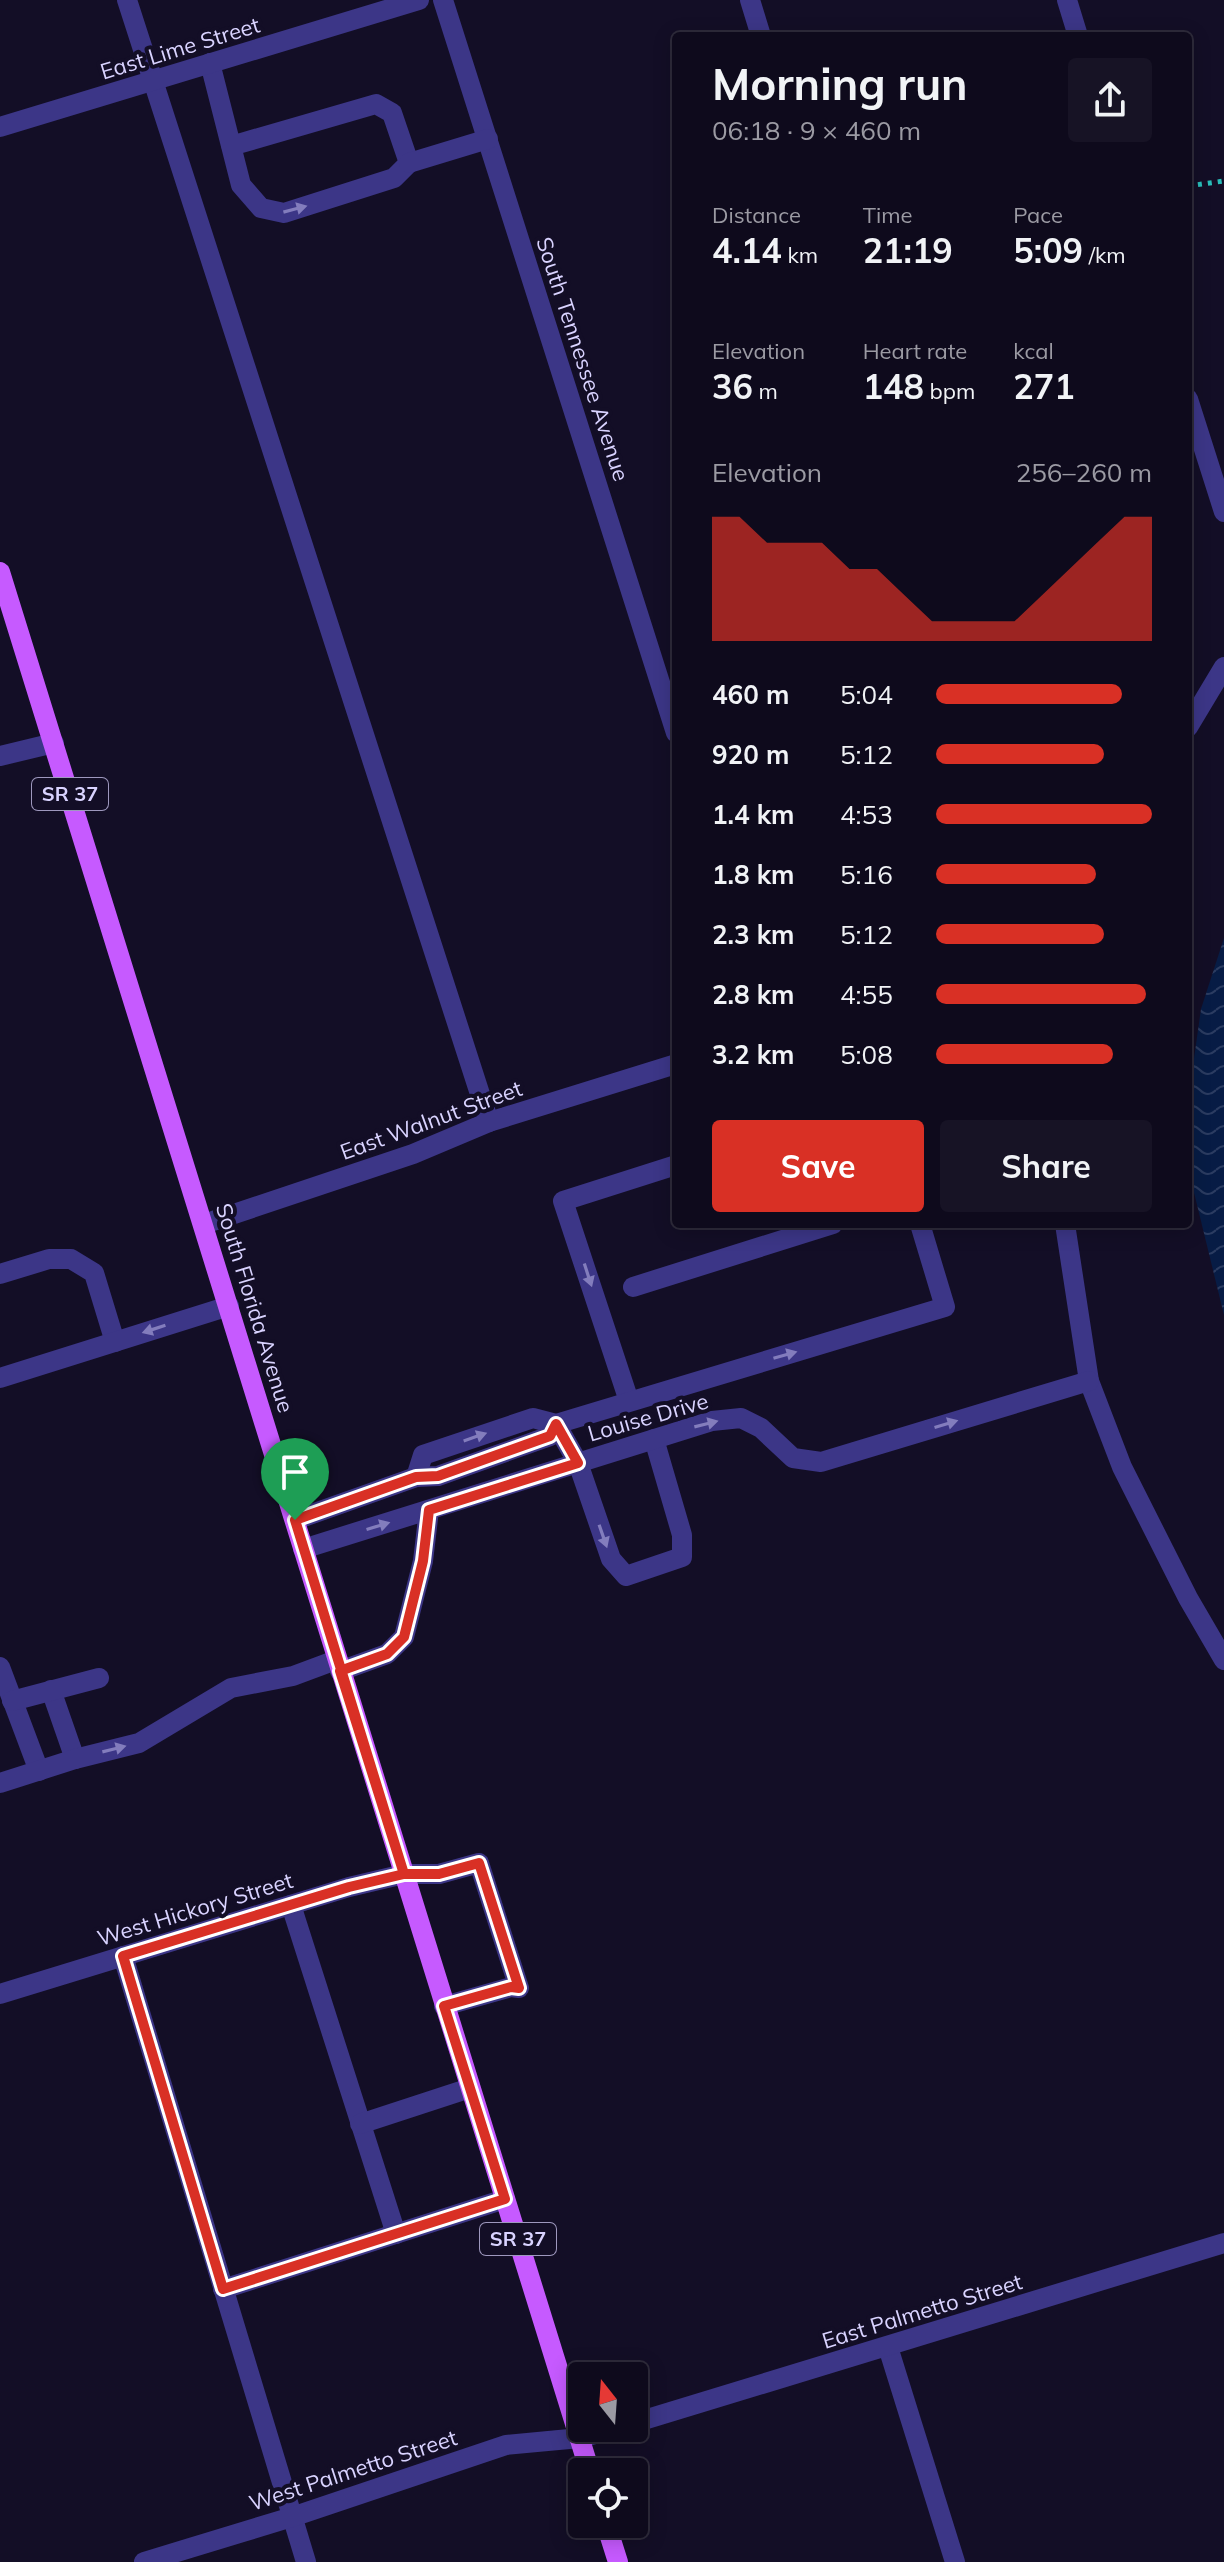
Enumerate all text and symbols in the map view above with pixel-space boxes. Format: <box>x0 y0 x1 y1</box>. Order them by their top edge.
street label: East Lime Street <box>97 10 263 86</box>
text: Morning run <box>712 56 968 111</box>
button: share <box>1068 58 1152 142</box>
text: 06:18 · 9 × 460 m <box>712 114 921 147</box>
text: Distance <box>712 201 801 229</box>
text: Time <box>863 201 912 229</box>
text: Pace <box>1013 201 1063 229</box>
one-way arrow <box>282 202 307 214</box>
text: 4.14 <box>712 229 782 272</box>
text: 21:19 <box>863 229 953 272</box>
text: 5:09 <box>1013 229 1083 272</box>
street label: South Tennessee Avenue <box>530 234 636 484</box>
text: km <box>782 241 818 269</box>
text: /km <box>1083 241 1126 269</box>
text: Elevation <box>712 337 805 365</box>
text: Heart rate <box>863 337 967 365</box>
text: kcal <box>1013 337 1054 365</box>
text: 36 <box>712 365 753 408</box>
text: 148 <box>863 365 924 408</box>
text: 271 <box>1013 365 1075 408</box>
text: m <box>753 377 778 405</box>
text: bpm <box>924 377 975 405</box>
text: Elevation <box>712 456 822 489</box>
text: 256–260 m <box>1016 456 1152 489</box>
text: 460 m <box>712 678 789 711</box>
text: 5:04 <box>840 678 893 711</box>
text: 920 m <box>712 738 789 771</box>
text: 5:12 <box>840 738 893 771</box>
road number: SR 37 <box>32 778 108 810</box>
text: 1.4 km <box>712 798 795 831</box>
text: 4:53 <box>840 798 893 831</box>
text: 1.8 km <box>712 858 795 891</box>
text: 5:16 <box>840 858 893 891</box>
text: 2.3 km <box>712 918 795 951</box>
text: 5:12 <box>840 918 893 951</box>
text: 2.8 km <box>712 978 795 1011</box>
text: 4:55 <box>840 978 893 1011</box>
text: 3.2 km <box>712 1038 795 1071</box>
text: 5:08 <box>840 1038 893 1071</box>
street label: East Walnut Street <box>336 1074 526 1166</box>
button: Save <box>712 1120 924 1212</box>
button: Share <box>940 1120 1152 1212</box>
street label: South Florida Avenue <box>210 1200 300 1416</box>
one-way arrow <box>582 1264 595 1288</box>
one-way arrow <box>142 1324 166 1336</box>
one-way arrow <box>773 1348 797 1361</box>
street label: Louise Drive <box>584 1386 712 1448</box>
one-way arrow <box>694 1417 719 1429</box>
one-way arrow <box>934 1417 958 1430</box>
one-way arrow <box>463 1431 487 1443</box>
pin <box>261 1438 329 1520</box>
icon: arrive <box>273 1450 317 1494</box>
one-way arrow <box>366 1519 390 1532</box>
one-way arrow <box>598 1525 610 1549</box>
one-way arrow <box>102 1743 127 1755</box>
street label: West Hickory Street <box>94 1866 296 1952</box>
road number: SR 37 <box>480 2223 556 2255</box>
street label: East Palmetto Street <box>819 2267 1026 2355</box>
north arrow <box>568 2362 648 2442</box>
map controls <box>568 2362 648 2538</box>
street label: West Palmetto Street <box>245 2423 461 2517</box>
button: locate <box>568 2458 648 2538</box>

